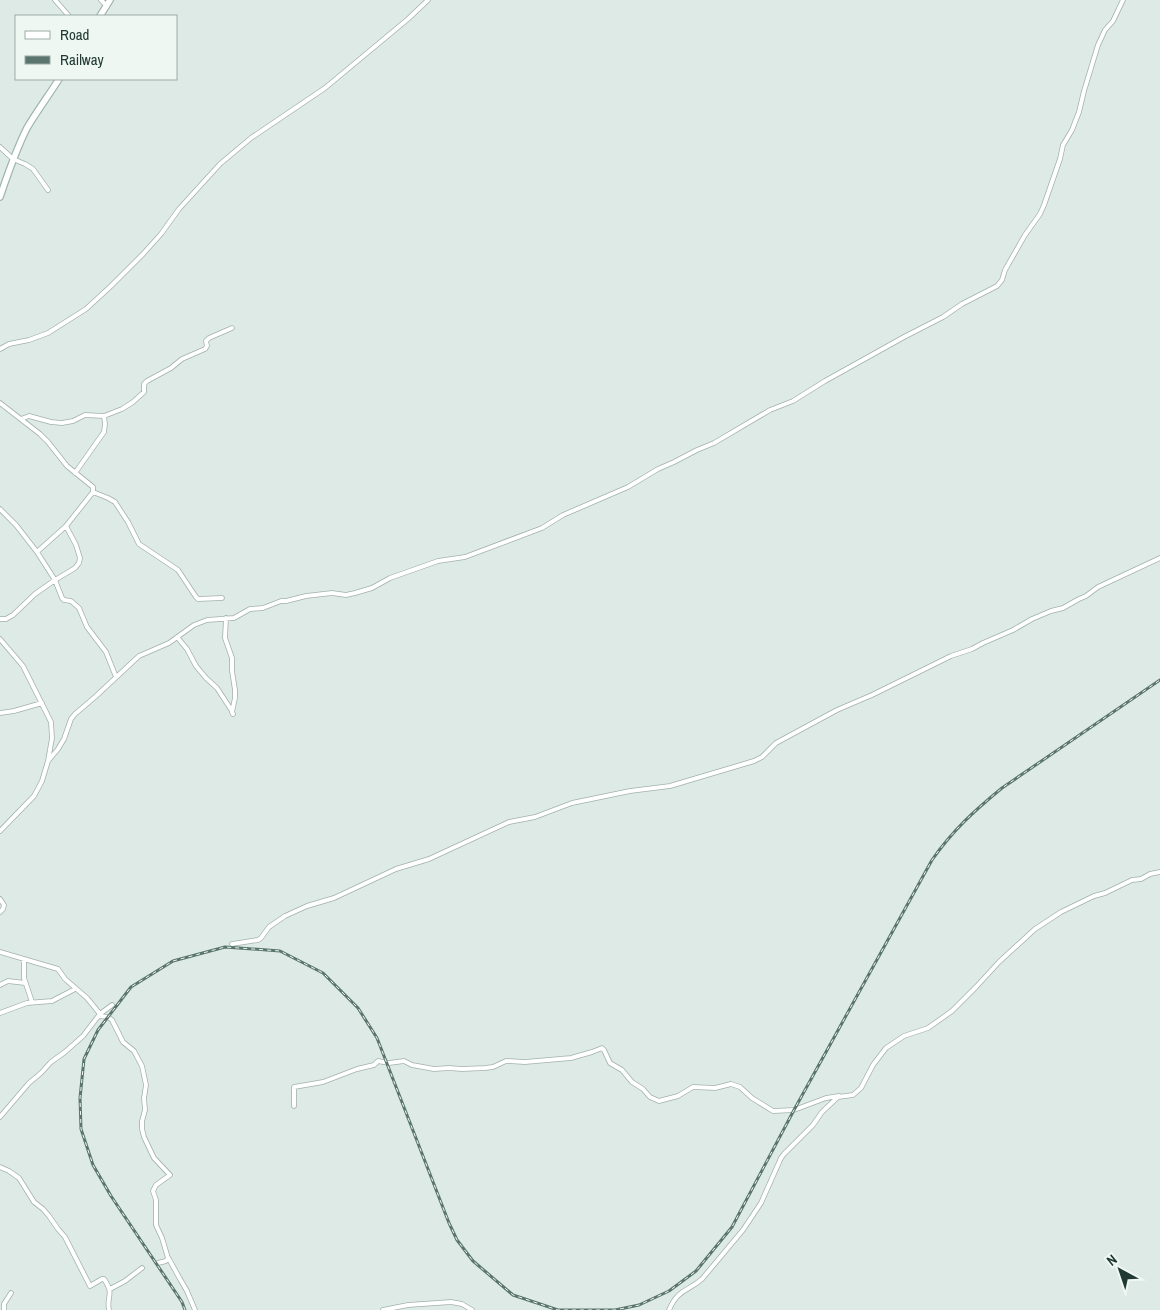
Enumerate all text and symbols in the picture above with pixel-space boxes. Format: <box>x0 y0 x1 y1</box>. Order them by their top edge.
legend <box>15 15 178 80</box>
text: Road <box>60 24 89 45</box>
text: Railway <box>60 49 105 70</box>
north arrow <box>1095 1245 1145 1295</box>
text: N <box>1103 1250 1121 1270</box>

